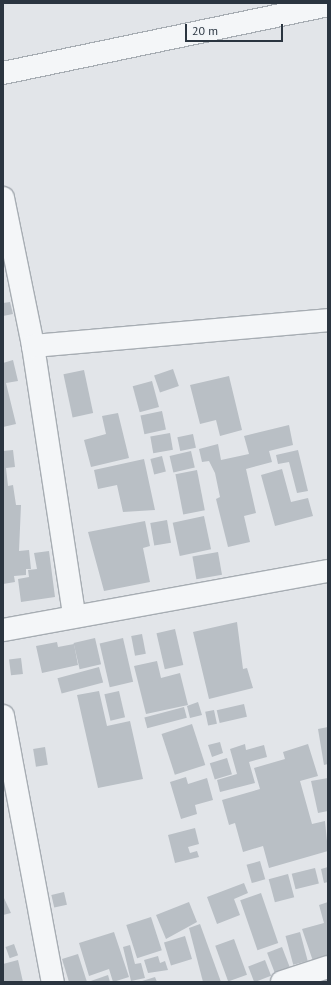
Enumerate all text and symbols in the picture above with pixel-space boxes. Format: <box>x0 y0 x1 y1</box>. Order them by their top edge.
scale bar <box>187 16 285 42</box>
text: 20 m <box>192 23 218 38</box>

